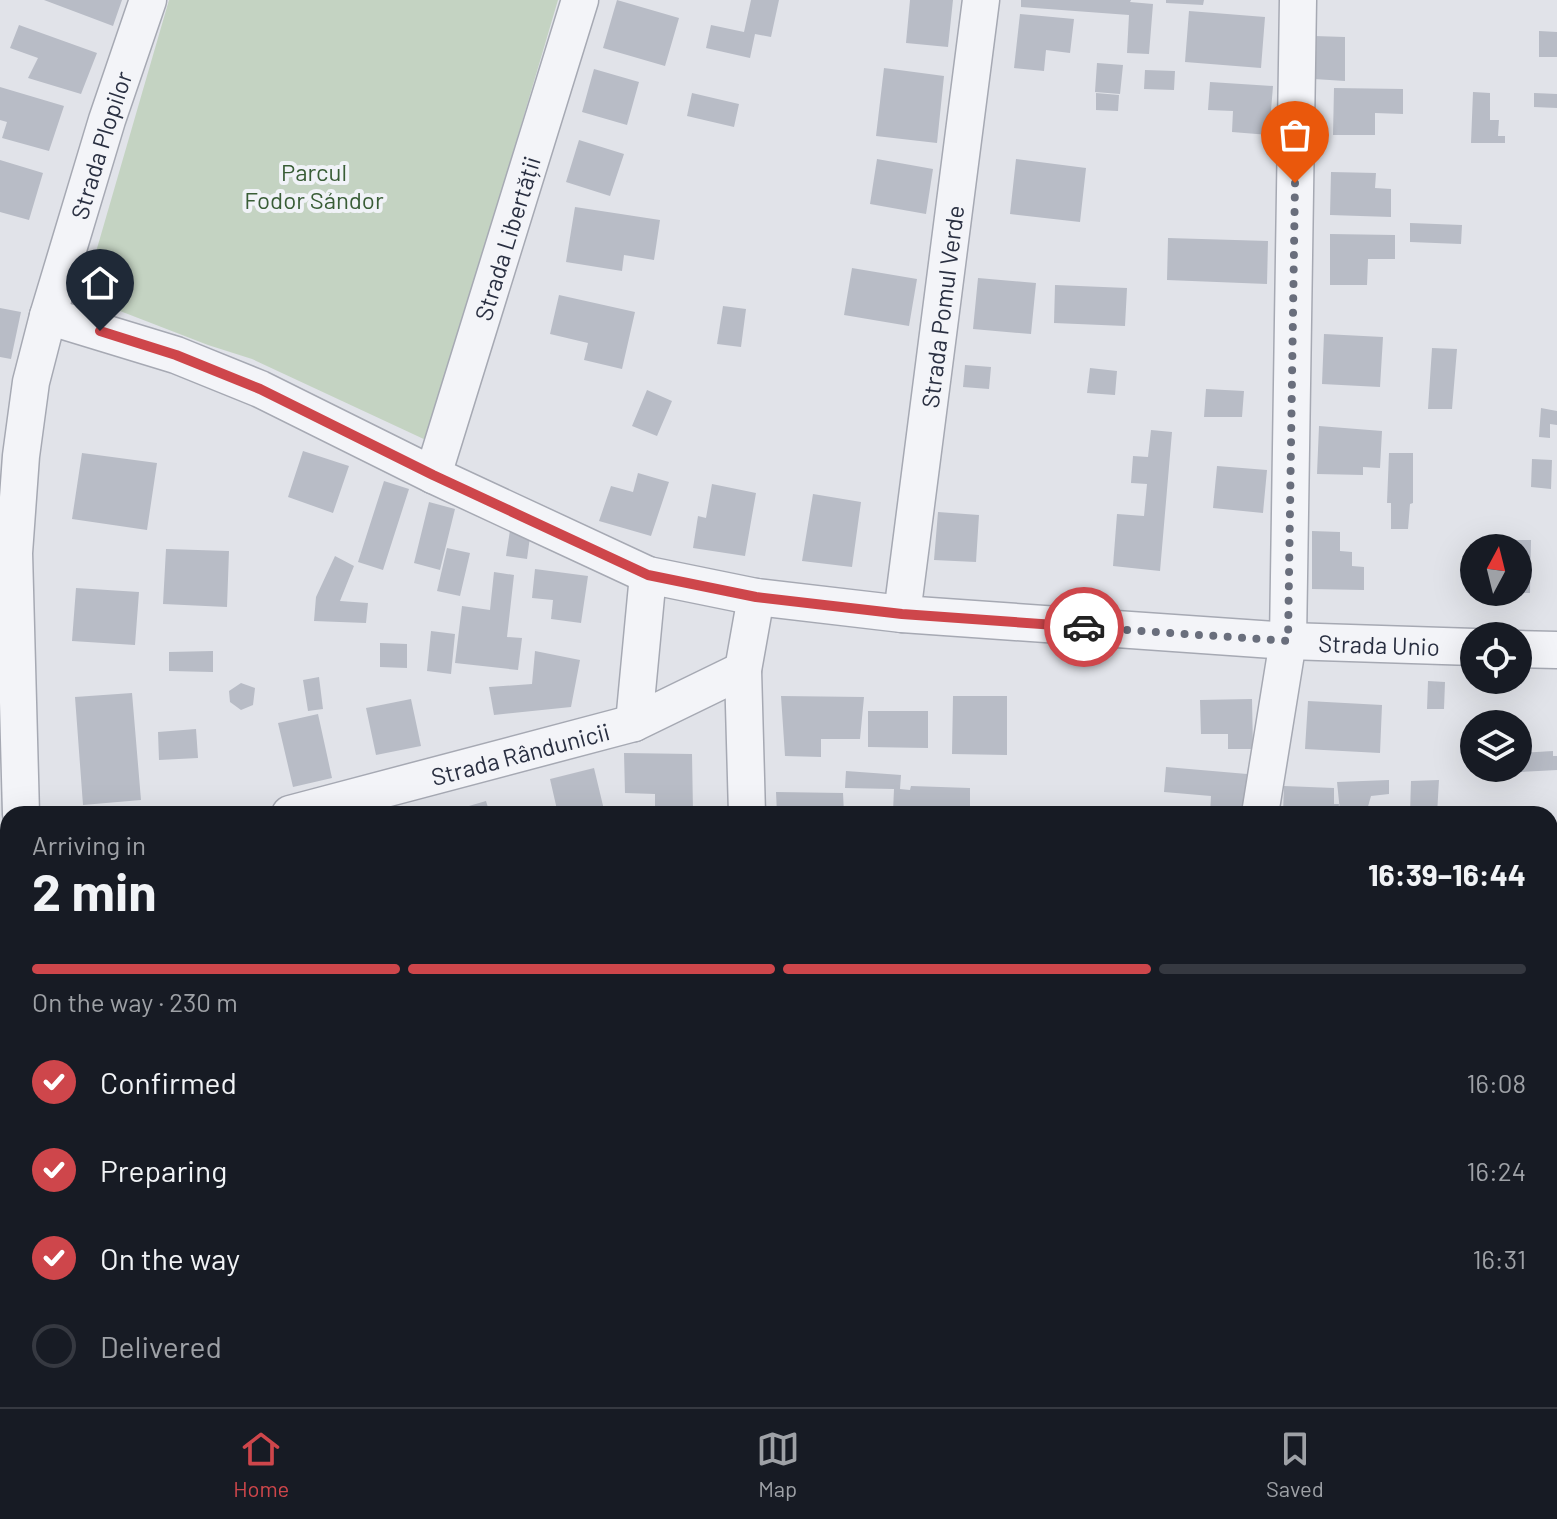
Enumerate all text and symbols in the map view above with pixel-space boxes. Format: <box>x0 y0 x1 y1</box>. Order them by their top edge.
street label: Strada Plopilor <box>64 67 137 222</box>
pin <box>1261 101 1329 183</box>
icon: bag <box>1273 113 1317 157</box>
street label: Strada Libertății <box>467 152 545 324</box>
park label: Parcul Fodor Sándor <box>244 157 384 214</box>
street label: Strada Pomul Verde <box>914 203 969 410</box>
pin <box>66 249 134 331</box>
icon: home <box>78 261 122 305</box>
north arrow <box>1460 534 1532 606</box>
map controls <box>1460 534 1532 782</box>
courier <box>1044 587 1124 667</box>
icon: car <box>1062 605 1106 649</box>
button: locate <box>1460 622 1532 694</box>
street label: Strada Unio <box>1318 627 1440 660</box>
button: layers <box>1460 710 1532 782</box>
street label: Strada Rândunicii <box>428 716 612 791</box>
text: Arriving in <box>32 829 146 860</box>
text: 16:39–16:44 <box>1368 856 1526 892</box>
text: 2 min <box>32 859 157 921</box>
text: On the way · 230 m <box>32 986 238 1017</box>
icon: check <box>32 1060 76 1104</box>
text: Confirmed <box>100 1064 237 1100</box>
text: 16:08 <box>1466 1067 1526 1098</box>
icon: check <box>32 1148 76 1192</box>
text: Preparing <box>100 1152 227 1188</box>
text: 16:24 <box>1466 1155 1526 1186</box>
icon: check <box>32 1236 76 1280</box>
text: On the way <box>100 1240 240 1276</box>
text: 16:31 <box>1472 1243 1526 1274</box>
text: Delivered <box>100 1328 222 1364</box>
tab: Home <box>233 1427 289 1501</box>
tab: Map <box>756 1427 800 1501</box>
tab: Saved <box>1266 1427 1324 1501</box>

